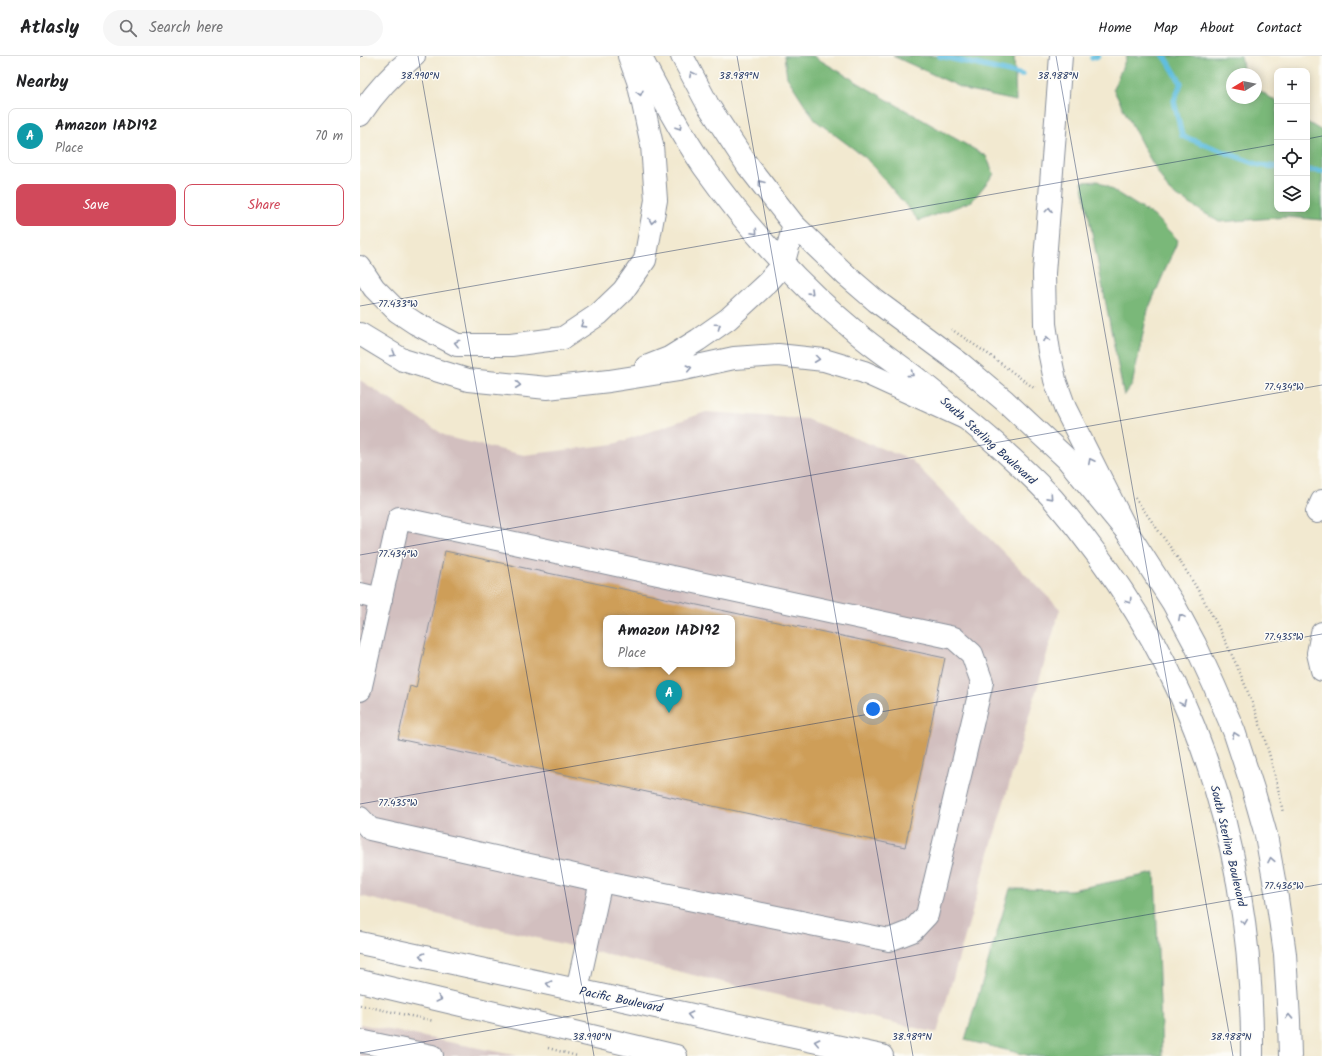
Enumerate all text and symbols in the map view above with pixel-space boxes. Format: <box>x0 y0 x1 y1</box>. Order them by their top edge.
search box <box>103 10 383 46</box>
text: Atlasly <box>20 13 79 43</box>
text: Search here <box>149 16 223 40</box>
icon: search <box>117 17 139 39</box>
text: Home <box>1098 17 1132 39</box>
text: Map <box>1154 17 1178 39</box>
text: About <box>1200 17 1234 39</box>
text: Contact <box>1256 17 1302 39</box>
text: 38.990°N <box>400 68 440 84</box>
text: 38.989°N <box>719 68 759 84</box>
text: 38.988°N <box>1037 68 1079 84</box>
north arrow <box>1226 68 1262 104</box>
map controls <box>1274 68 1310 212</box>
button: + <box>1274 68 1310 104</box>
text: Nearby <box>16 69 68 96</box>
one-way arrow <box>689 70 696 78</box>
one-way arrow <box>636 90 644 96</box>
button: − <box>1274 104 1310 140</box>
text: Amazon IAD192 <box>55 114 157 138</box>
one-way arrow <box>674 123 682 130</box>
text: A <box>26 126 34 147</box>
text: 70 m <box>315 126 343 147</box>
text: Place <box>55 138 83 159</box>
button: locate <box>1274 140 1310 176</box>
button: layers <box>1274 176 1310 212</box>
one-way arrow <box>759 181 766 188</box>
button: Save <box>16 184 176 226</box>
button: Share <box>184 184 344 226</box>
one-way arrow <box>1044 207 1053 213</box>
one-way arrow <box>648 218 656 224</box>
one-way arrow <box>750 228 757 235</box>
one-way arrow <box>806 287 814 294</box>
text: 77.433°W <box>378 296 418 312</box>
one-way arrow <box>580 320 587 328</box>
one-way arrow <box>714 323 721 331</box>
one-way arrow <box>1043 336 1052 343</box>
one-way arrow <box>454 340 461 348</box>
one-way arrow <box>389 349 396 357</box>
one-way arrow <box>814 355 820 364</box>
one-way arrow <box>685 364 692 373</box>
one-way arrow <box>907 369 914 376</box>
text: 77.434°W <box>1264 379 1304 395</box>
one-way arrow <box>515 381 521 390</box>
street label: South Sterling Boulevard <box>935 392 1041 490</box>
one-way arrow <box>1088 458 1096 465</box>
one-way arrow <box>1046 492 1053 500</box>
text: 77.434°W <box>378 546 418 562</box>
one-way arrow <box>1124 597 1131 604</box>
one-way arrow <box>1178 614 1186 622</box>
popup <box>603 615 735 667</box>
text: Amazon IAD192 <box>618 619 720 643</box>
text: 77.435°W <box>1264 629 1304 645</box>
text: Place <box>618 643 646 664</box>
pin: A <box>656 680 682 713</box>
your location <box>863 699 883 719</box>
one-way arrow <box>1178 699 1186 706</box>
one-way arrow <box>1231 732 1240 739</box>
street label: South Sterling Boulevard <box>1205 783 1251 910</box>
text: 77.435°W <box>378 795 418 811</box>
one-way arrow <box>1267 857 1276 863</box>
text: 77.436°W <box>1264 878 1304 894</box>
one-way arrow <box>1239 919 1248 925</box>
one-way arrow <box>419 953 425 961</box>
one-way arrow <box>546 980 552 988</box>
street label: Pacific Boulevard <box>578 982 665 1018</box>
one-way arrow <box>435 994 442 1003</box>
one-way arrow <box>687 1011 693 1019</box>
one-way arrow <box>1285 1014 1293 1020</box>
text: 38.990°N <box>572 1029 612 1045</box>
text: 38.989°N <box>892 1029 932 1045</box>
text: 38.988°N <box>1210 1029 1252 1045</box>
one-way arrow <box>814 1038 820 1046</box>

